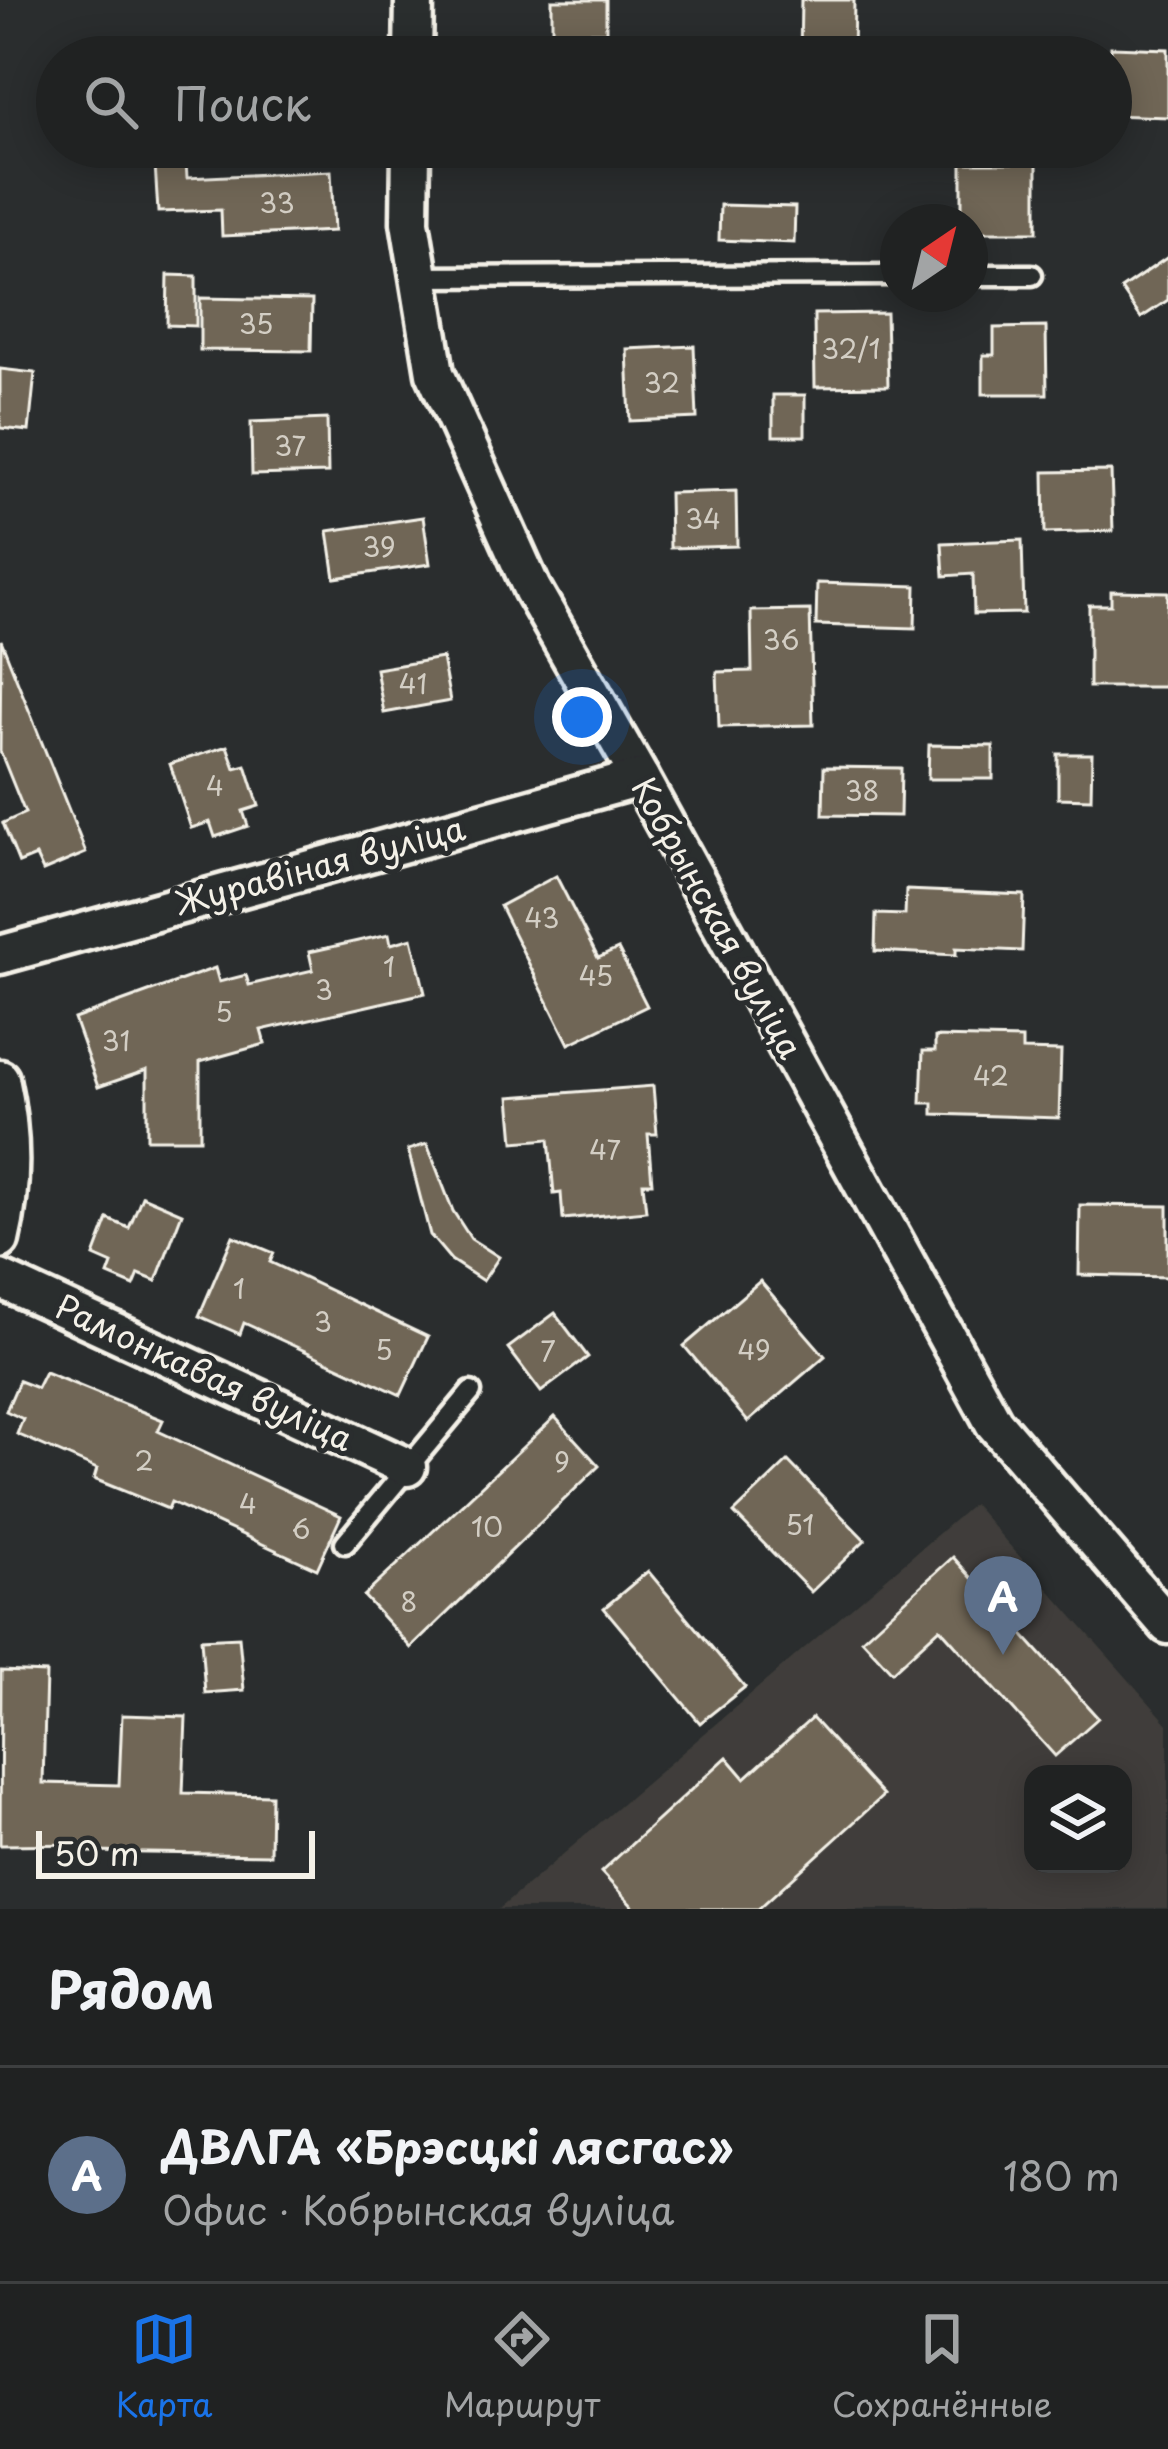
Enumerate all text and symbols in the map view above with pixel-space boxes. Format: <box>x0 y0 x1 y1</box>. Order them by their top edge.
search box <box>36 36 1132 168</box>
text: Поиск <box>174 68 311 136</box>
icon: search <box>78 69 144 135</box>
house number: 33 <box>259 181 295 222</box>
north arrow <box>880 204 988 312</box>
house number: 35 <box>239 302 273 343</box>
house number: 32/1 <box>821 327 881 368</box>
house number: 32 <box>644 361 680 402</box>
house number: 37 <box>274 424 306 465</box>
house number: 34 <box>685 497 721 538</box>
house number: 39 <box>362 525 396 566</box>
house number: 36 <box>763 618 799 659</box>
house number: 41 <box>399 662 427 703</box>
your location <box>552 687 612 747</box>
house number: 4 <box>206 764 224 805</box>
street label: Кобрынская вуліца <box>621 767 817 1068</box>
house number: 38 <box>845 769 879 810</box>
street label: Журавіная вуліца <box>169 801 471 927</box>
house number: 43 <box>525 896 560 937</box>
house number: 1 <box>383 945 395 986</box>
house number: 45 <box>579 954 613 995</box>
house number: 3 <box>315 968 333 1009</box>
house number: 5 <box>215 990 233 1031</box>
house number: 31 <box>102 1019 130 1060</box>
house number: 42 <box>973 1054 1009 1095</box>
house number: 47 <box>589 1128 621 1169</box>
house number: 1 <box>233 1267 245 1308</box>
street label: Рамонкавая вуліца <box>48 1280 363 1463</box>
house number: 3 <box>314 1300 332 1341</box>
house number: 5 <box>375 1328 393 1369</box>
house number: 49 <box>737 1328 771 1369</box>
house number: 7 <box>540 1330 556 1371</box>
house number: 2 <box>134 1439 154 1480</box>
house number: 9 <box>554 1440 570 1481</box>
house number: 4 <box>239 1482 257 1523</box>
house number: 51 <box>786 1503 814 1544</box>
house number: 10 <box>471 1505 503 1546</box>
house number: 6 <box>292 1507 310 1548</box>
pin: A <box>964 1556 1042 1655</box>
house number: 8 <box>401 1580 417 1621</box>
map controls <box>1024 1765 1132 1873</box>
button: layers <box>1024 1765 1132 1873</box>
scale bar <box>36 1825 315 1878</box>
text: 50 m <box>54 1827 140 1877</box>
text: Рядом <box>48 1949 214 2026</box>
text: ДВЛГА «Брэсцкі лясгас» <box>162 2111 733 2179</box>
text: A <box>72 2145 102 2204</box>
text: 180 m <box>1003 2145 1120 2204</box>
text: Офис · Кобрынская вуліца <box>162 2179 674 2238</box>
tab: Карта <box>116 2306 213 2428</box>
tab: Маршрут <box>444 2306 600 2428</box>
tab: Сохранённые <box>832 2306 1052 2428</box>

